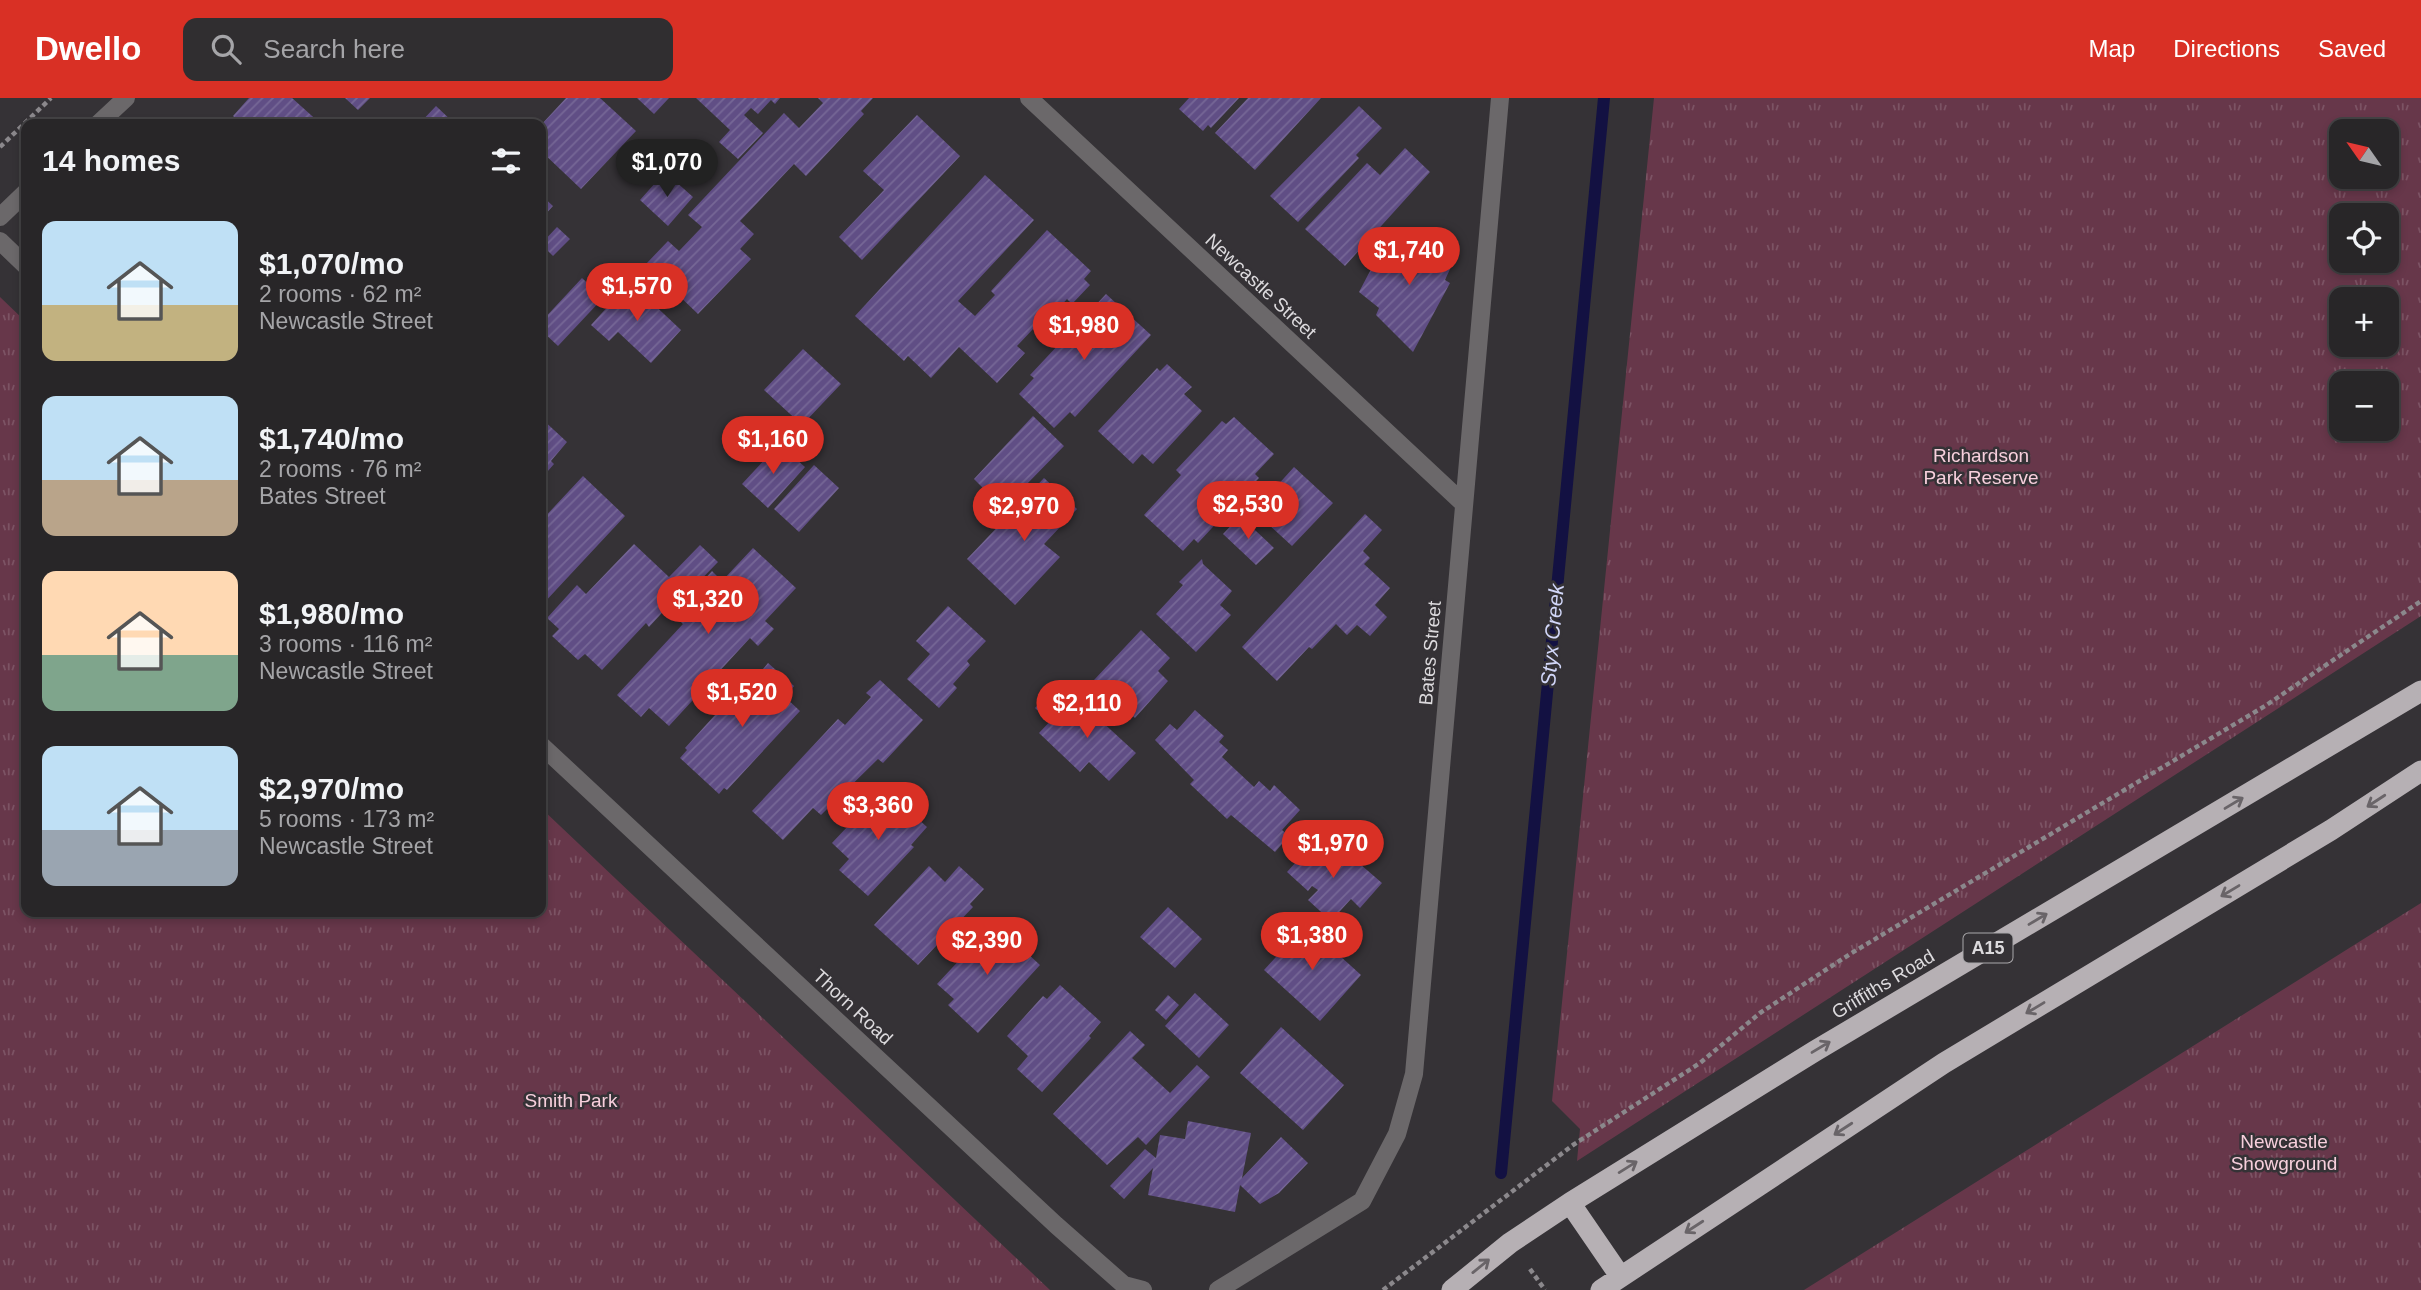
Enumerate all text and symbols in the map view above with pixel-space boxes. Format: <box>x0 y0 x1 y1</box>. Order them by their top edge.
search box <box>183 18 673 81</box>
text: Dwello <box>35 30 141 67</box>
icon: search <box>207 30 245 68</box>
text: Search here <box>263 34 405 64</box>
text: Map <box>2089 35 2135 62</box>
text: Directions <box>2173 35 2280 62</box>
text: Saved <box>2318 35 2386 62</box>
north arrow <box>2329 119 2399 189</box>
map controls <box>2329 119 2399 441</box>
pin: $1,070 <box>610 140 724 199</box>
icon: filters <box>487 142 525 180</box>
text: 14 homes <box>42 144 180 177</box>
text: $1,070 <box>632 149 702 175</box>
button: locate <box>2329 203 2399 273</box>
pin: $1,740 <box>1352 228 1466 287</box>
street label: Newcastle Street <box>1201 229 1321 343</box>
text: $1,740 <box>1374 237 1444 263</box>
text: $1,070/mo <box>259 247 404 280</box>
icon: home <box>98 249 182 333</box>
pin: $1,570 <box>580 264 694 323</box>
text: $1,570 <box>602 273 672 299</box>
text: 2 rooms · 62 m² <box>259 281 421 307</box>
button: + <box>2329 287 2399 357</box>
pin: $1,980 <box>1027 302 1141 362</box>
text: Newcastle Street <box>259 308 433 334</box>
text: $1,980 <box>1049 312 1119 338</box>
button: − <box>2329 371 2399 441</box>
pin: $1,160 <box>716 416 830 476</box>
text: $1,740/mo <box>259 422 404 455</box>
icon: home <box>98 424 182 508</box>
text: $1,160 <box>738 426 808 452</box>
park label: Richardson Park Reserve <box>1923 445 2039 488</box>
text: 2 rooms · 76 m² <box>259 456 421 482</box>
pin: $2,530 <box>1191 482 1305 541</box>
text: Bates Street <box>259 483 386 509</box>
pin: $2,970 <box>967 484 1081 543</box>
text: $2,530 <box>1213 491 1283 517</box>
text: $2,970 <box>989 493 1059 519</box>
pin: $1,320 <box>651 576 765 636</box>
water label: Styx Creek <box>1536 581 1568 687</box>
text: $1,320 <box>673 586 743 612</box>
text: $1,980/mo <box>259 597 404 630</box>
icon: home <box>98 599 182 683</box>
street label: Bates Street <box>1415 599 1445 706</box>
text: 3 rooms · 116 m² <box>259 631 432 657</box>
text: Newcastle Street <box>259 658 433 684</box>
pin: $1,520 <box>685 670 799 729</box>
text: $1,520 <box>707 679 777 705</box>
pin: $2,110 <box>1030 680 1144 740</box>
text: $2,110 <box>1052 690 1122 716</box>
text: $2,970/mo <box>259 772 404 805</box>
icon: home <box>98 774 182 858</box>
pin: $3,360 <box>821 782 935 842</box>
text: $3,360 <box>843 792 913 818</box>
one-way arrow <box>2366 794 2386 808</box>
one-way arrow <box>2223 796 2243 810</box>
text: 5 rooms · 173 m² <box>259 806 434 832</box>
pin: $1,970 <box>1276 820 1390 880</box>
text: $1,970 <box>1298 830 1368 856</box>
text: Newcastle Street <box>259 833 433 859</box>
one-way arrow <box>2221 884 2241 898</box>
one-way arrow <box>2028 911 2048 925</box>
pin: $1,380 <box>1255 912 1369 972</box>
pin: $2,390 <box>930 918 1044 977</box>
text: $1,380 <box>1277 922 1347 948</box>
text: $2,390 <box>952 927 1022 953</box>
road number: A15 <box>1964 934 2012 962</box>
street label: Griffiths Road <box>1828 945 1938 1023</box>
street label: Thorn Road <box>809 965 897 1049</box>
one-way arrow <box>2026 1002 2046 1016</box>
one-way arrow <box>1811 1040 1831 1054</box>
park label: Smith Park <box>525 1090 618 1111</box>
one-way arrow <box>1834 1122 1853 1137</box>
park label: Newcastle Showground <box>2231 1131 2337 1174</box>
one-way arrow <box>1618 1160 1637 1175</box>
one-way arrow <box>1684 1220 1704 1234</box>
one-way arrow <box>1472 1259 1490 1274</box>

